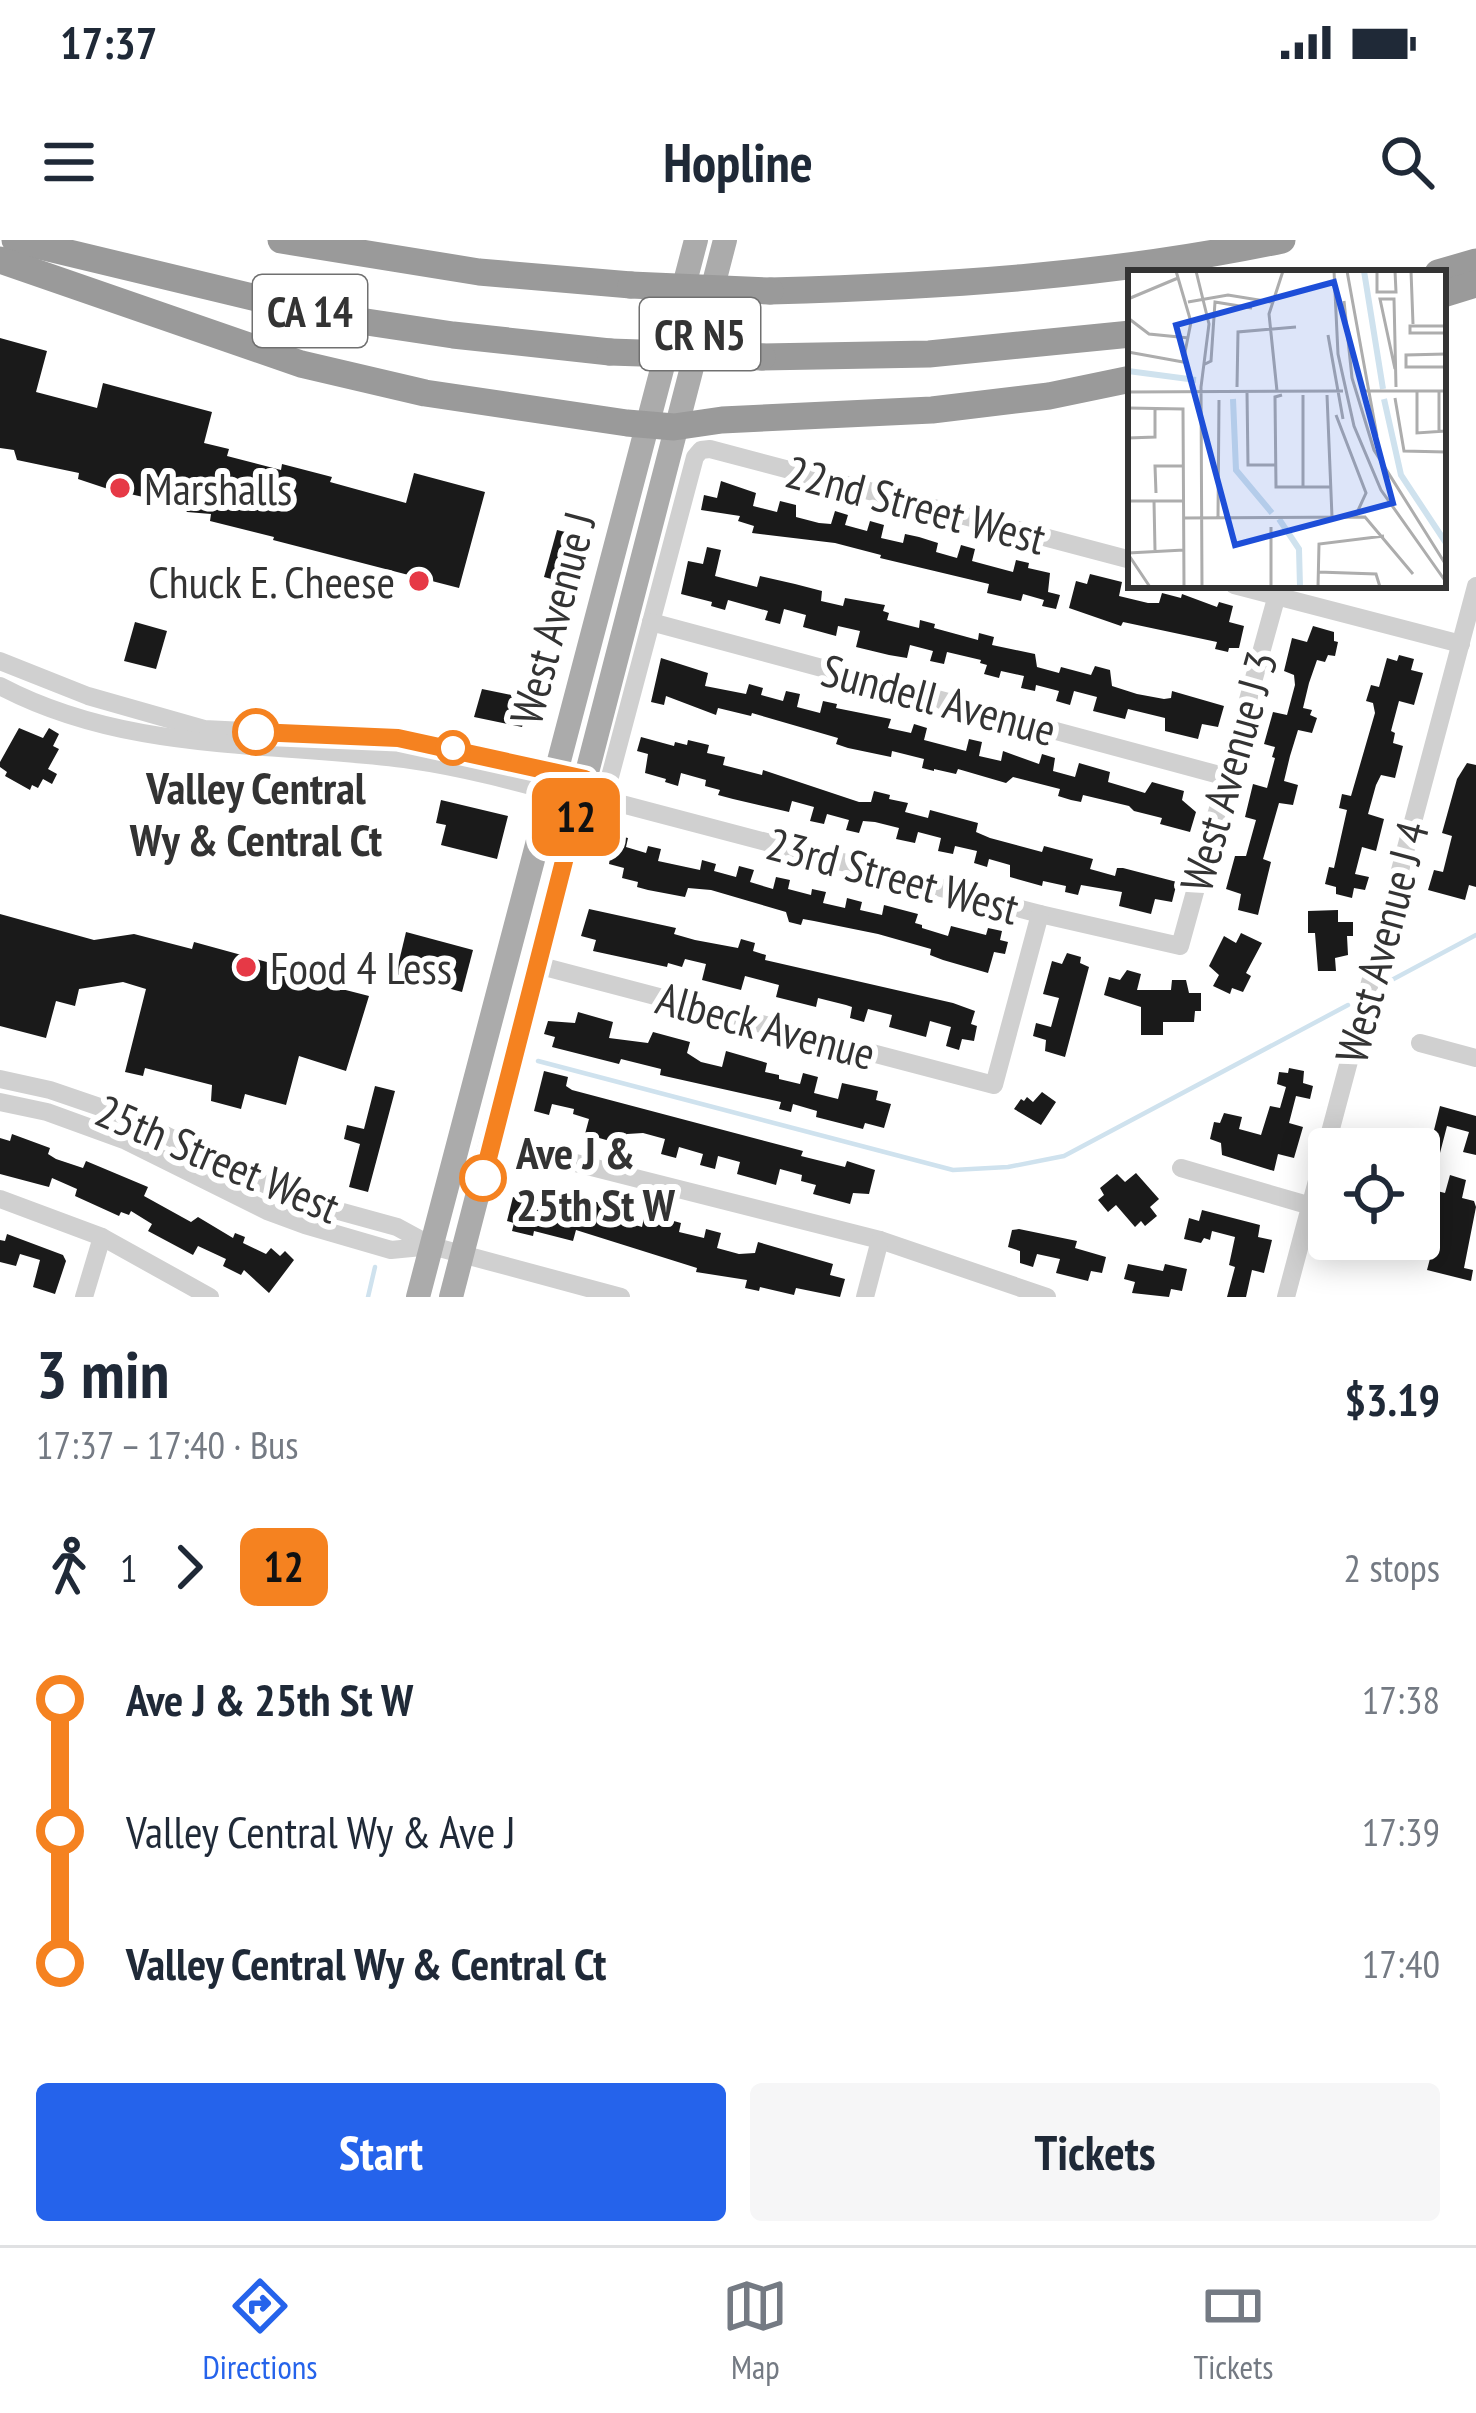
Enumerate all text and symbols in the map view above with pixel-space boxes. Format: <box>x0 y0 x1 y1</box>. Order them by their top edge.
text: 17:37 <box>60 13 157 71</box>
text: Hopline <box>663 127 813 197</box>
icon: menu <box>36 129 102 195</box>
icon: search <box>1374 129 1440 195</box>
inset map <box>1128 270 1446 588</box>
road number: CA 14 <box>253 275 367 347</box>
road number: CR N5 <box>640 298 760 370</box>
street label: 22nd Street West <box>780 442 1053 567</box>
place label: Marshalls <box>144 459 292 517</box>
marker: Marshalls <box>107 475 133 501</box>
street label: West Avenue J <box>496 506 608 730</box>
place label: Chuck E. Cheese <box>148 552 395 610</box>
marker: Chuck E. Cheese <box>406 568 432 594</box>
street label: Sundell Avenue <box>816 640 1062 758</box>
street label: West Avenue J 3 <box>1166 644 1290 898</box>
marker: Valley Central Wy & Central Ct <box>234 710 278 754</box>
unlabelled marker <box>437 732 469 764</box>
place label: Valley Central Wy & Central Ct <box>129 758 382 868</box>
line badge: 12 <box>522 778 630 856</box>
text: 12 <box>556 789 596 844</box>
street label: 23rd Street West <box>761 814 1026 937</box>
street label: West Avenue J 4 <box>1321 815 1441 1069</box>
place label: Food 4 Less <box>270 938 452 996</box>
marker: Food 4 Less <box>233 954 259 980</box>
street label: Albeck Avenue <box>650 968 882 1082</box>
street label: 25th Street West <box>87 1081 349 1236</box>
place label: Ave J & 25th St W <box>515 1123 676 1233</box>
map controls <box>1308 1128 1440 1260</box>
button: locate <box>1308 1128 1440 1260</box>
marker: Ave J & 25th St W <box>461 1156 505 1200</box>
text: 3 min <box>36 1331 169 1416</box>
text: $3.19 <box>1344 1370 1440 1428</box>
text: 17:37 – 17:40 · Bus <box>36 1419 298 1470</box>
icon: walk <box>36 1534 102 1600</box>
icon: forward <box>156 1534 222 1600</box>
text: 12 <box>264 1539 304 1594</box>
text: 1 <box>120 1542 138 1593</box>
text: 2 stops <box>1344 1542 1440 1593</box>
text: Ave J & 25th St W <box>126 1670 413 1728</box>
text: 17:38 <box>1362 1674 1440 1725</box>
text: Valley Central Wy & Ave J <box>126 1802 516 1860</box>
text: 17:39 <box>1362 1806 1440 1857</box>
text: Valley Central Wy & Central Ct <box>126 1934 606 1992</box>
text: 17:40 <box>1362 1938 1440 1989</box>
button: Start <box>36 2083 726 2221</box>
button: Tickets <box>750 2083 1440 2221</box>
tab: Directions <box>203 2273 317 2388</box>
tab: Map <box>722 2273 788 2388</box>
tab: Tickets <box>1193 2273 1273 2388</box>

